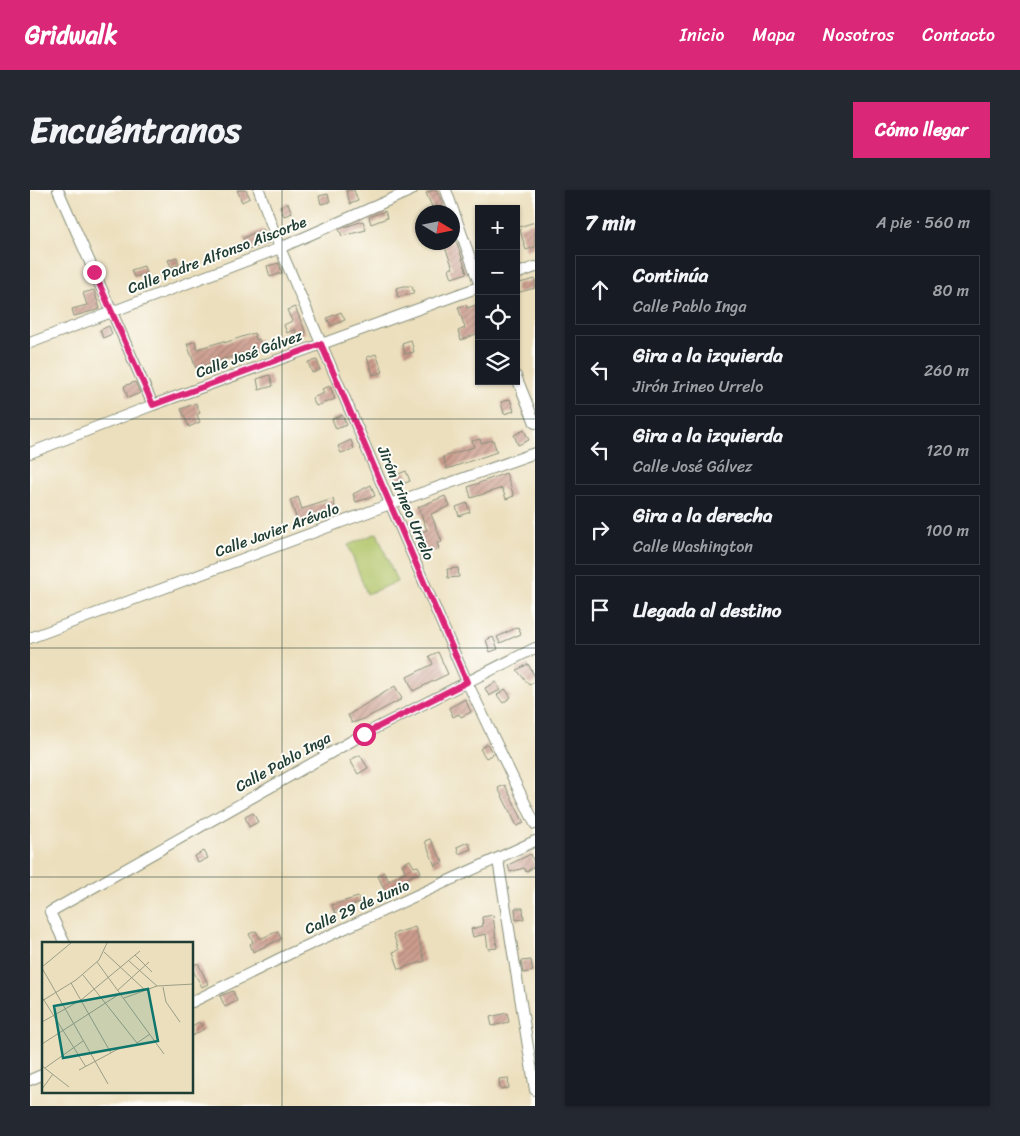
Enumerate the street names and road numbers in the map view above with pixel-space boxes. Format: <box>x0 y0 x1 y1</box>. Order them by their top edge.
street label: Calle Padre Alfonso Aiscorbe <box>124 209 310 301</box>
street label: Calle José Gálvez <box>192 322 307 385</box>
street label: Jirón Irineo Urrelo <box>370 441 442 565</box>
street label: Calle Javier Arévalo <box>211 495 343 565</box>
street label: Calle Pablo Inga <box>230 725 336 799</box>
street label: Calle 29 de Junio <box>300 872 414 942</box>

